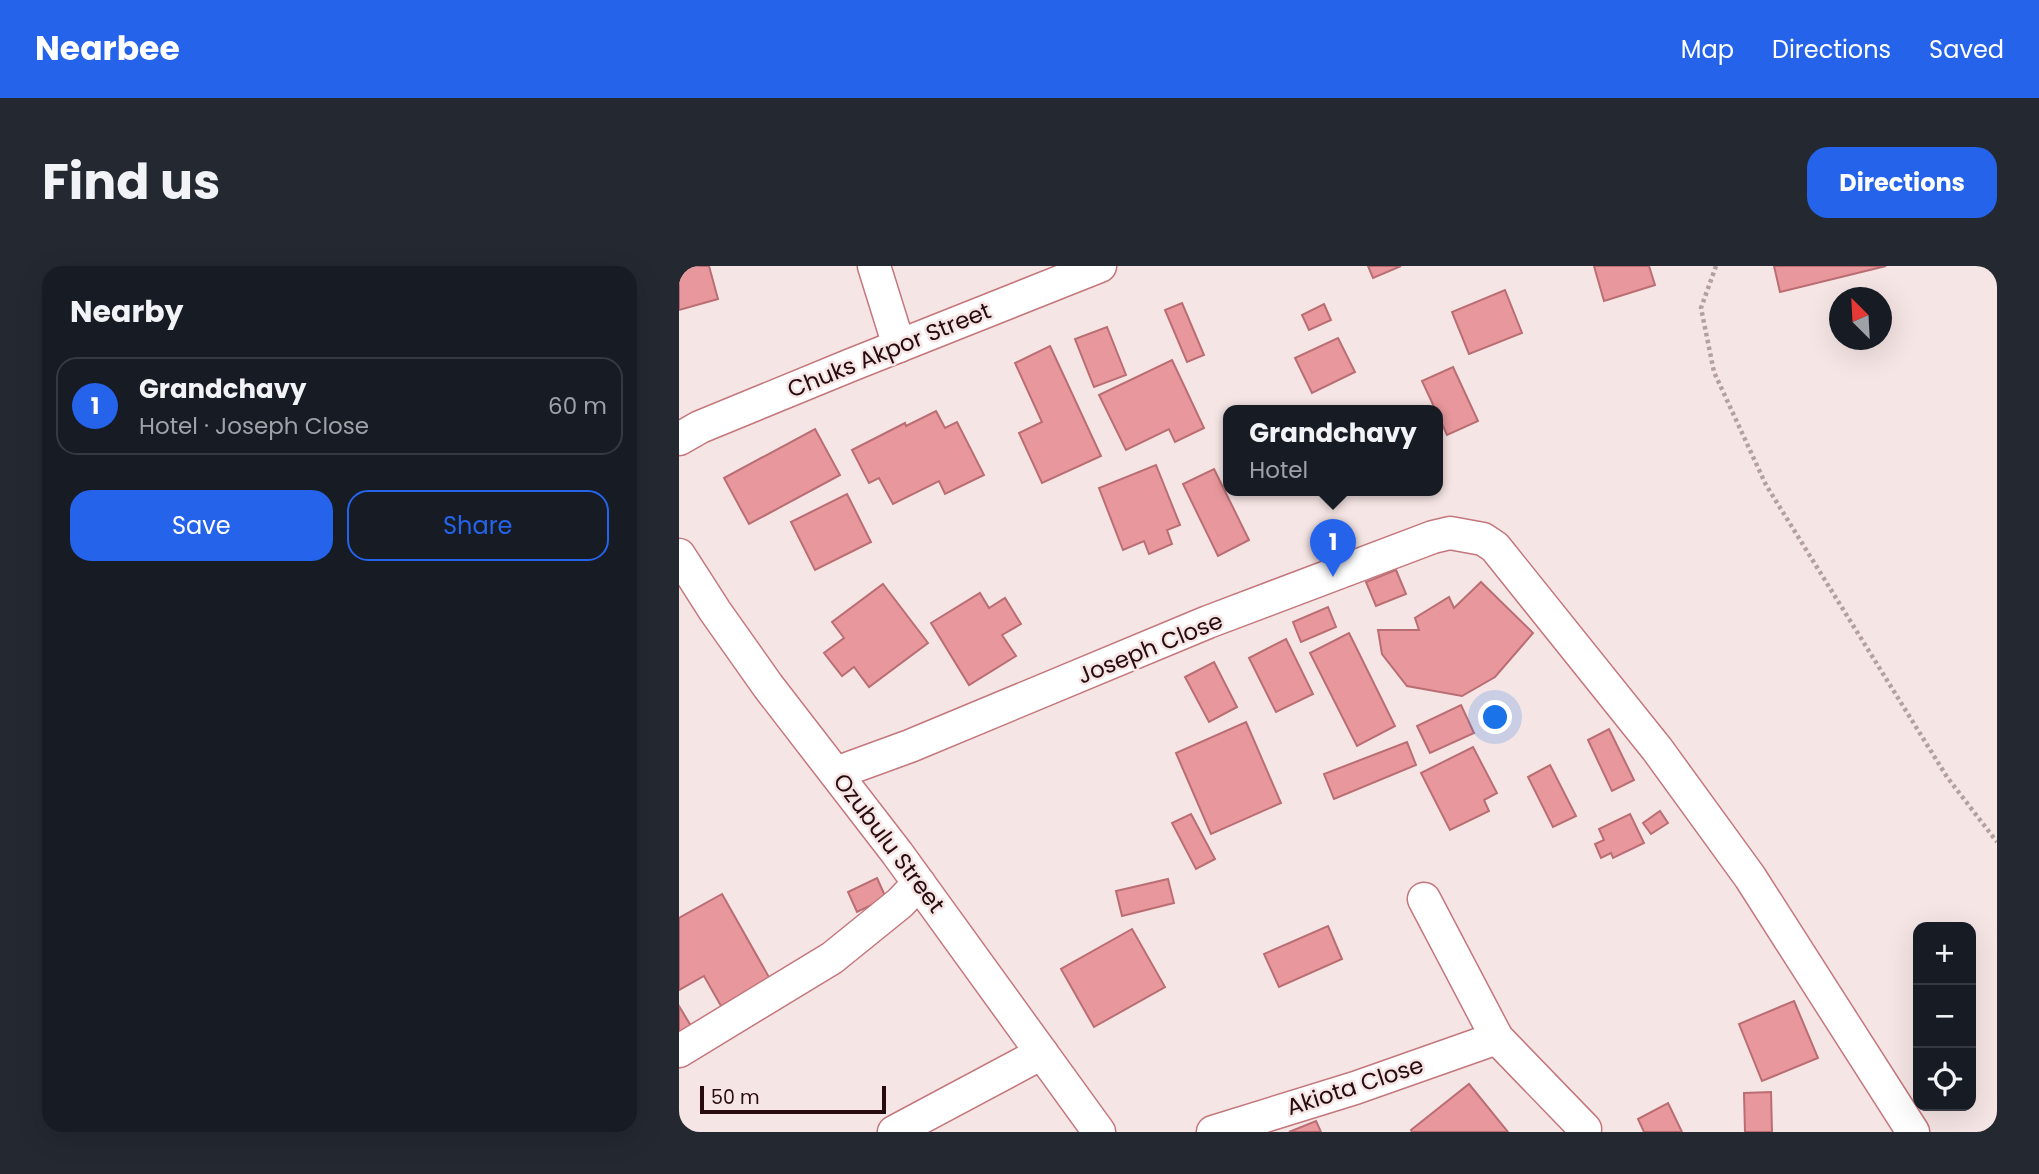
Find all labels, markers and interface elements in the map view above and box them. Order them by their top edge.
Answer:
text: Nearbee [35,25,180,72]
text: Map [1681,33,1734,66]
text: Directions [1772,33,1891,66]
text: Saved [1929,33,2004,66]
button: Directions [1807,147,1997,218]
text: Find us [42,148,220,216]
north arrow [1829,287,1892,350]
text: Nearby [70,290,184,333]
street label: Chuks Akpor Street [782,295,996,405]
text: Grandchavy [139,371,306,407]
text: 1 [91,390,99,422]
text: 60 m [548,390,607,422]
popup [1223,405,1443,496]
text: Hotel · Joseph Close [139,410,369,442]
text: Grandchavy [1249,415,1417,451]
text: Hotel [1249,454,1308,486]
button: Save [70,490,333,561]
button: Share [347,490,609,561]
pin: 1 [1310,519,1356,577]
street label: Joseph Close [1073,604,1227,692]
your location [1478,700,1512,734]
street label: Ozubulu Street [826,767,952,919]
map controls [1913,922,1976,1111]
button: + [1913,922,1976,985]
button: − [1913,985,1976,1048]
button: locate [1913,1048,1976,1111]
street label: Akiota Close [1282,1049,1428,1123]
scale bar [700,1083,885,1115]
text: 50 m [711,1084,760,1111]

